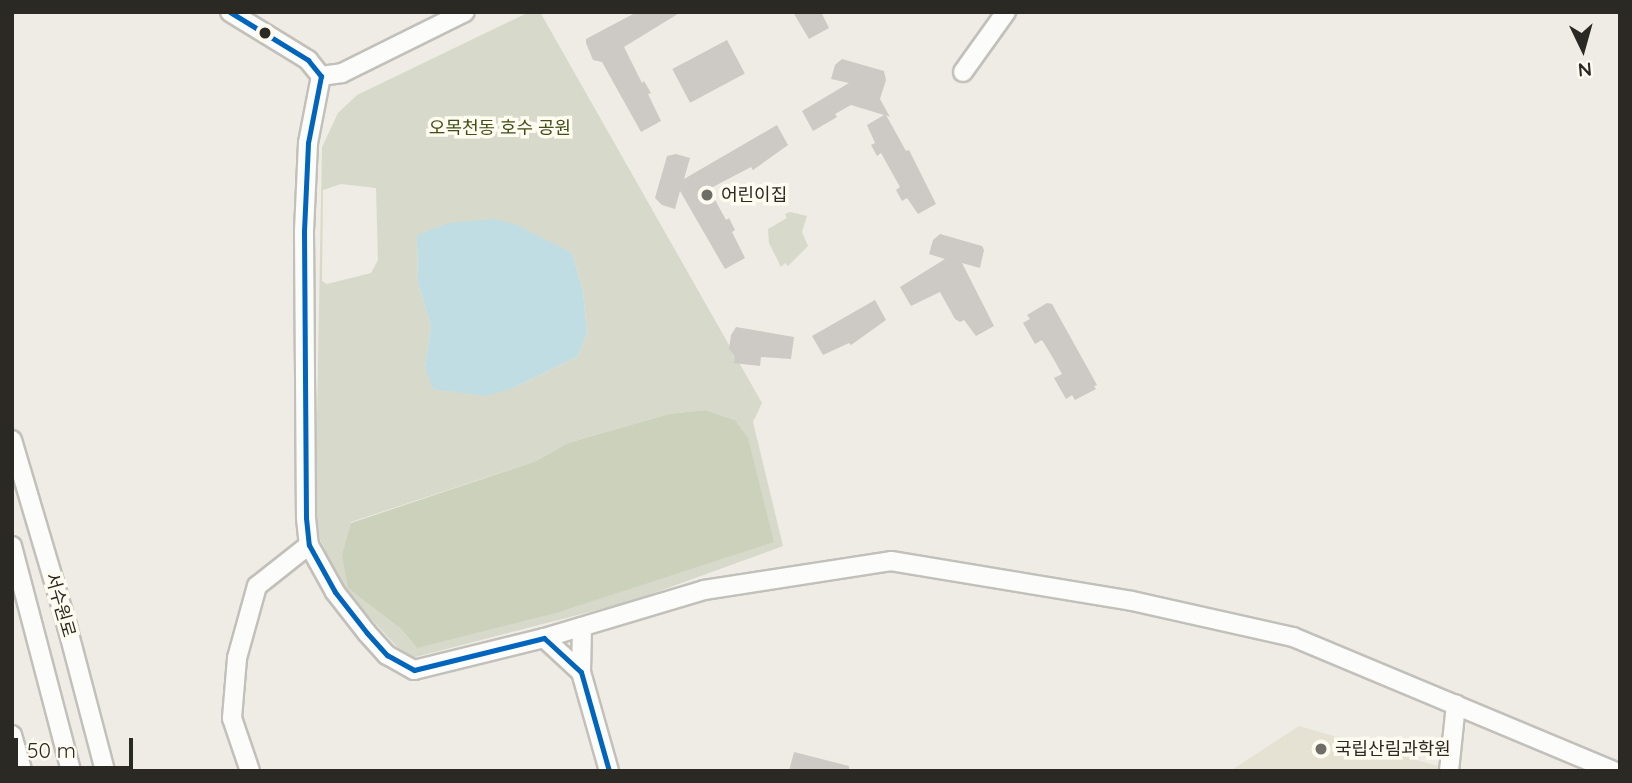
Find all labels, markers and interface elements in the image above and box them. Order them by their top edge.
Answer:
north arrow [1548,14,1618,84]
unlabelled marker [258,26,272,40]
text: N [1577,57,1593,82]
park label: 오목천동 호수 공원 [429,117,571,139]
place label: 어린이집 [721,184,787,206]
marker: 어린이집 [699,187,715,203]
street label: 서수원로 [40,570,80,640]
scale bar [18,724,136,768]
text: 50 m [27,737,76,763]
place label: 국립산림과학원 [1335,738,1451,760]
marker: 국립산림과학원 [1313,741,1329,757]

